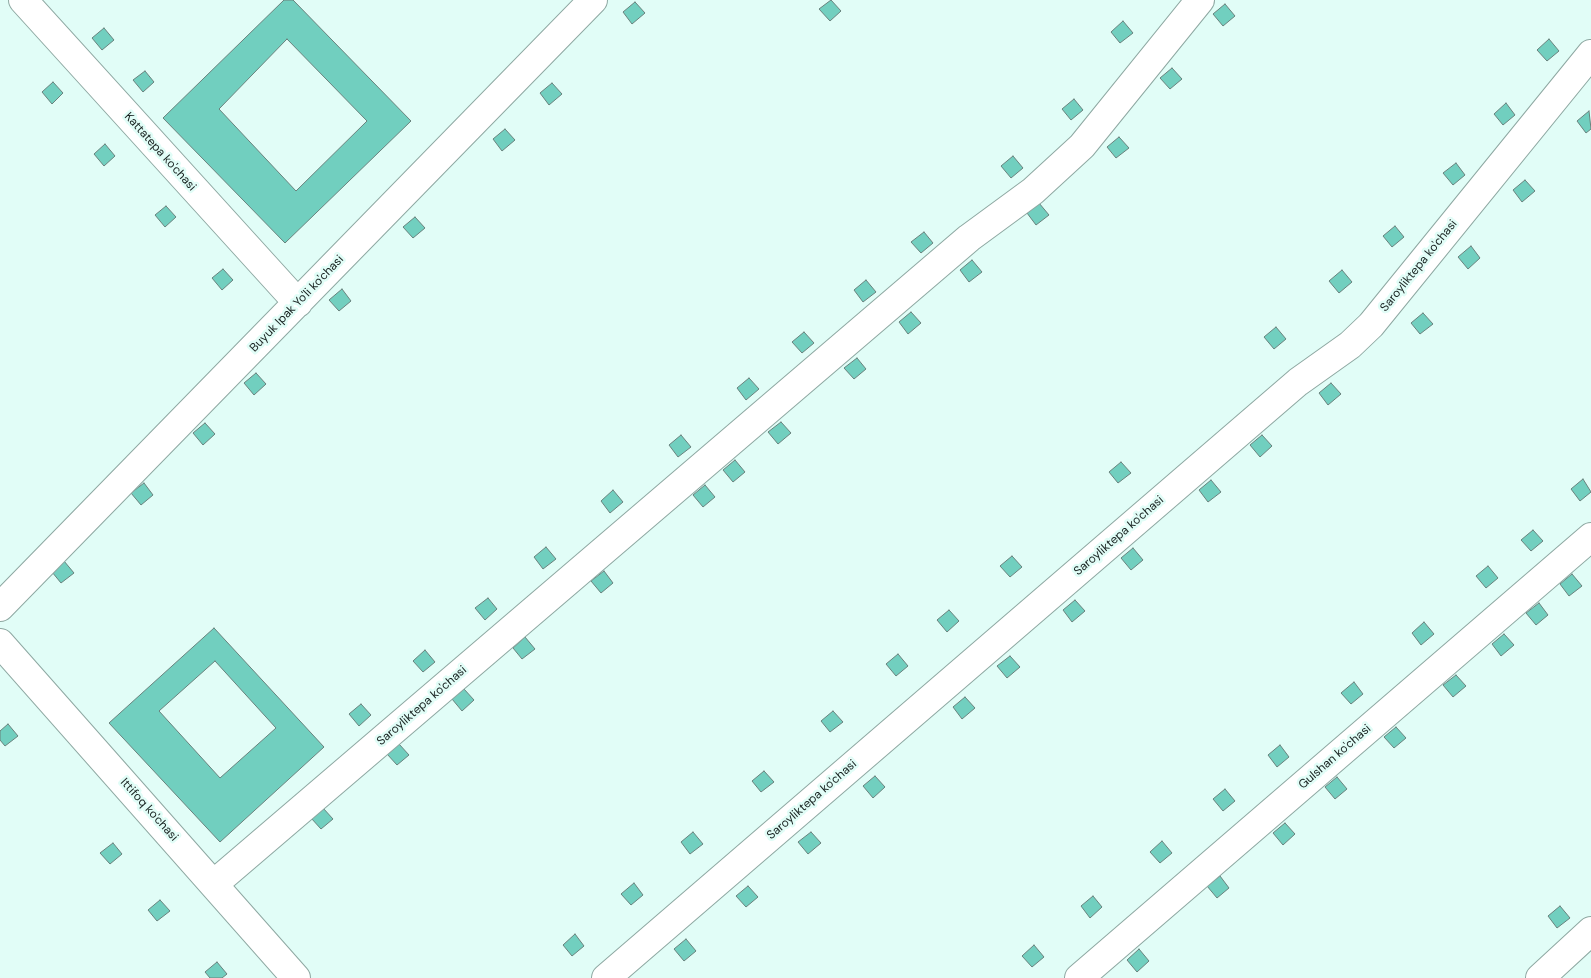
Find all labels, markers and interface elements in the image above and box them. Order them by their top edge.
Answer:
street label: Kattatepa ko'chasi [121,110,199,194]
street label: Saroyliktepa ko'chasi [1378,217,1460,315]
street label: Buyuk Ipak Yo'li ko'chasi [247,253,347,355]
street label: Saroyliktepa ko'chasi [1071,493,1167,579]
street label: Saroyliktepa ko'chasi [374,663,470,749]
street label: Gulshan ko'chasi [1296,722,1374,792]
street label: Saroyliktepa ko'chasi [764,757,860,843]
street label: Ittifoq ko'chasi [117,776,181,844]

